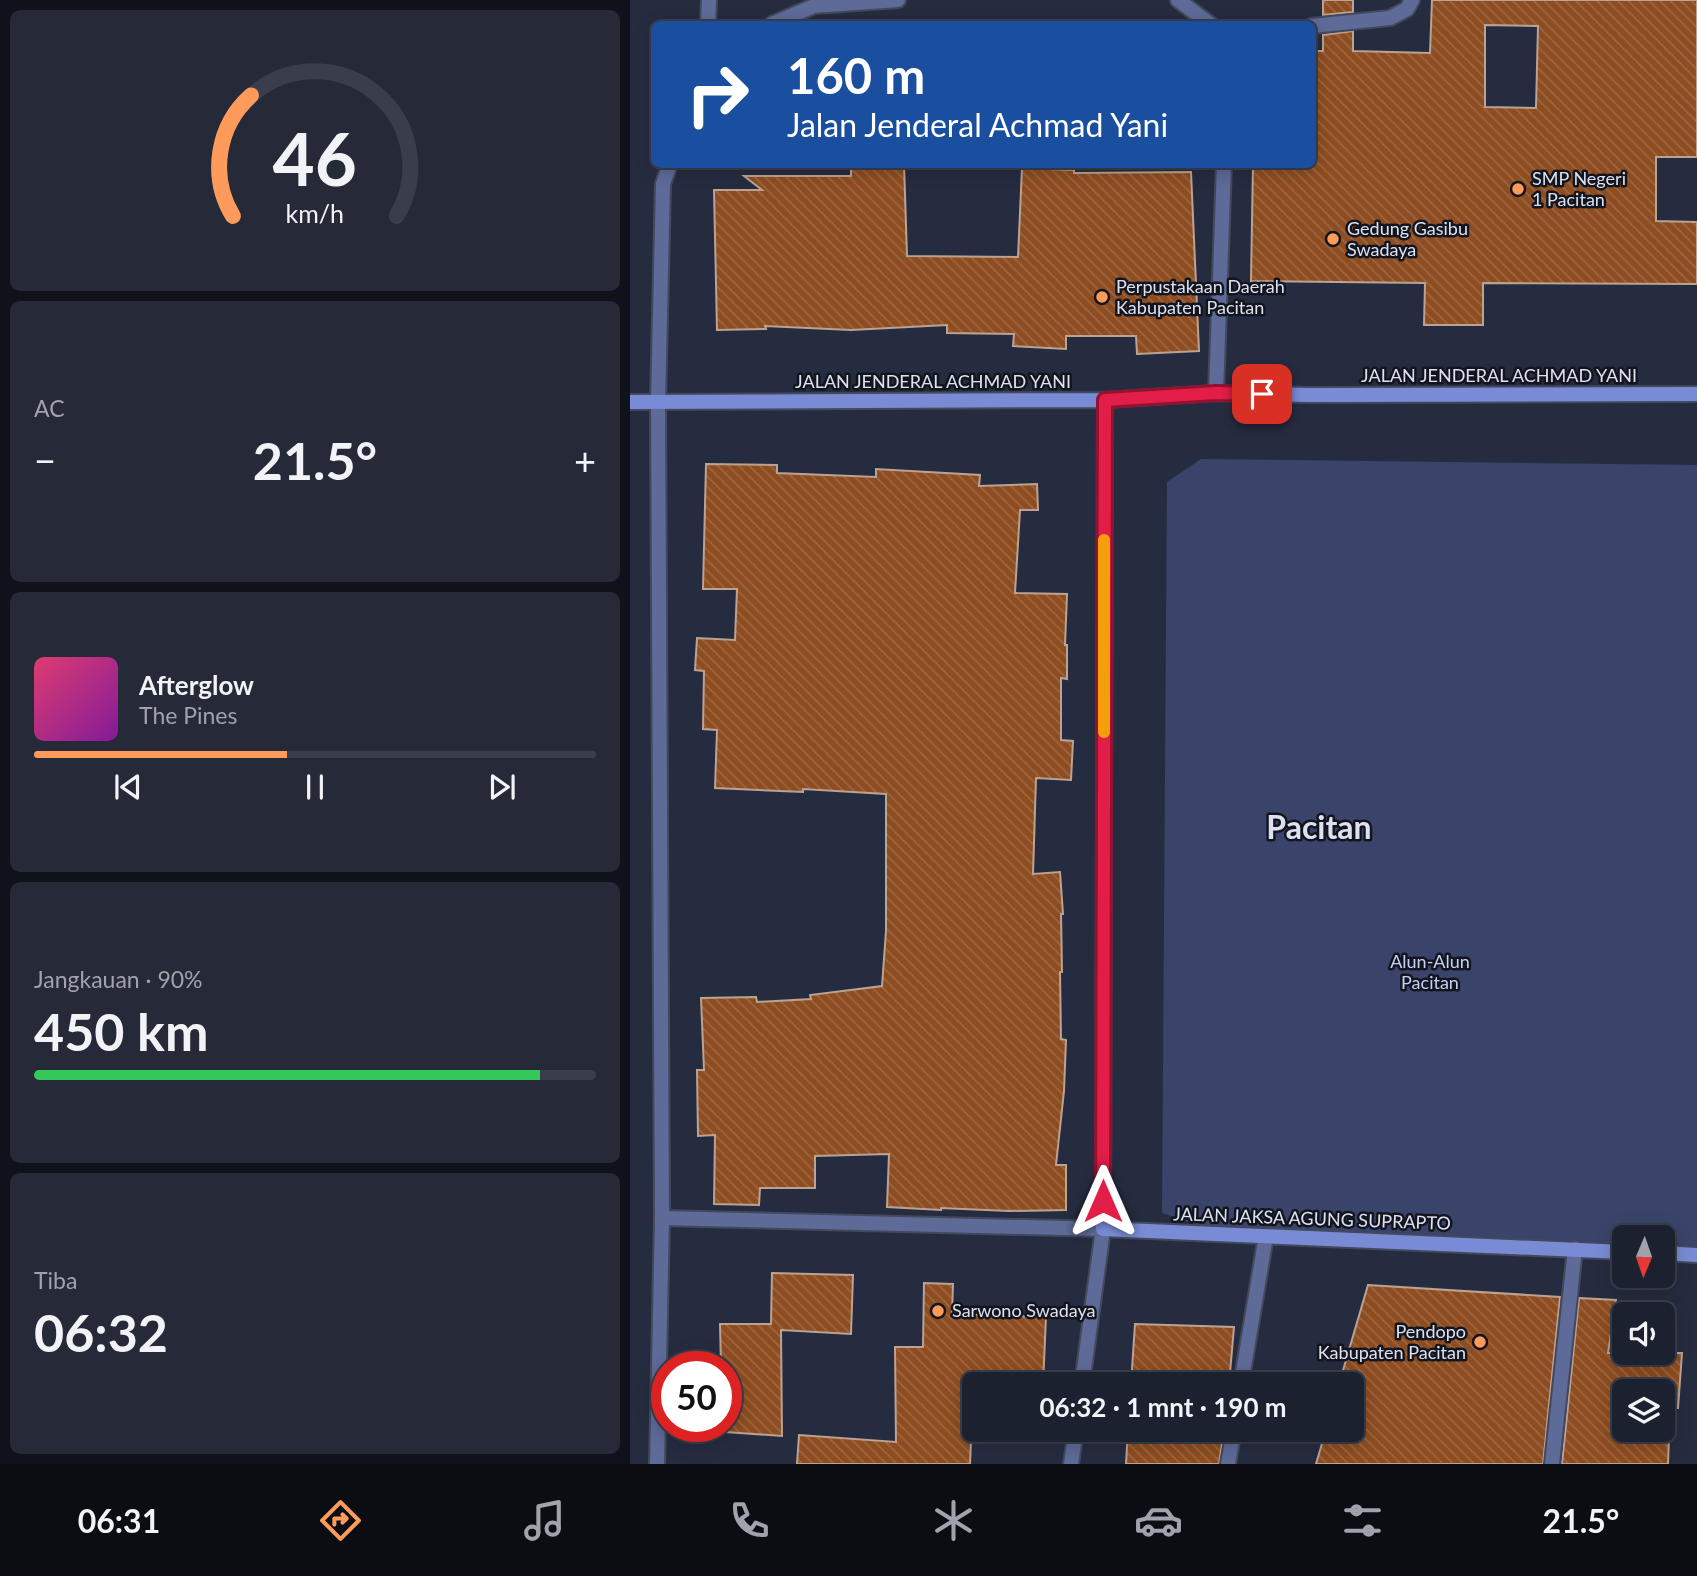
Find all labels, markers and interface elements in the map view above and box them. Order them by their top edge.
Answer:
text: 160 m [787,46,925,104]
icon: right [672,49,763,140]
text: Jalan Jenderal Achmad Yani [787,105,1168,144]
text: 46 [273,115,357,203]
place label: SMP Negeri 1 Pacitan [1532,167,1626,210]
marker: SMP Negeri 1 Pacitan [1510,181,1526,197]
text: km/h [286,198,344,228]
place label: Gedung Gasibu Swadaya [1347,217,1468,260]
marker: Gedung Gasibu Swadaya [1325,231,1341,247]
place label: Perpustakaan Daerah Kabupaten Pacitan [1116,275,1285,318]
marker: Perpustakaan Daerah Kabupaten Pacitan [1094,289,1110,305]
pin [1232,364,1292,424]
street label: JALAN JENDERAL ACHMAD YANI [1361,364,1637,386]
street label: JALAN JENDERAL ACHMAD YANI [795,370,1071,392]
icon: arrive [1243,375,1281,413]
text: AC [34,394,65,422]
text: 21.5° [253,429,377,491]
text: − [34,437,56,483]
text: + [574,437,596,483]
text: Afterglow [139,669,254,701]
text: The Pines [139,701,237,729]
icon: previous [109,768,147,806]
icon: pause [296,768,334,806]
icon: next [483,768,521,806]
district label: Pacitan [1266,807,1372,846]
park label: Alun-Alun Pacitan [1390,950,1470,993]
text: Jangkauan · 90% [34,965,203,993]
text: 450 km [34,1000,208,1062]
position arrow [1066,1164,1140,1238]
street label: JALAN JAKSA AGUNG SUPRAPTO [1173,1202,1451,1234]
north arrow [1612,1225,1675,1288]
map controls [1612,1225,1675,1442]
text: Tiba [34,1266,77,1294]
place label: Sarwono Swadaya [952,1299,1096,1321]
text: 06:32 [34,1301,168,1363]
button: sound [1612,1302,1675,1365]
marker: Sarwono Swadaya [930,1303,946,1319]
place label: Pendopo Kabupaten Pacitan [1318,1320,1466,1363]
marker: Pendopo Kabupaten Pacitan [1472,1334,1488,1350]
speed limit sign: 50 [651,1351,742,1442]
button: layers [1612,1379,1675,1442]
text: 06:32 · 1 mnt · 190 m [1039,1391,1287,1423]
icon: directions [316,1496,365,1545]
icon: music [520,1496,569,1545]
icon: phone [725,1496,774,1545]
icon: climate [929,1496,978,1545]
icon: car [1134,1496,1183,1545]
icon: filters [1338,1496,1387,1545]
text: 06:31 [78,1501,160,1540]
text: 21.5° [1543,1501,1619,1540]

